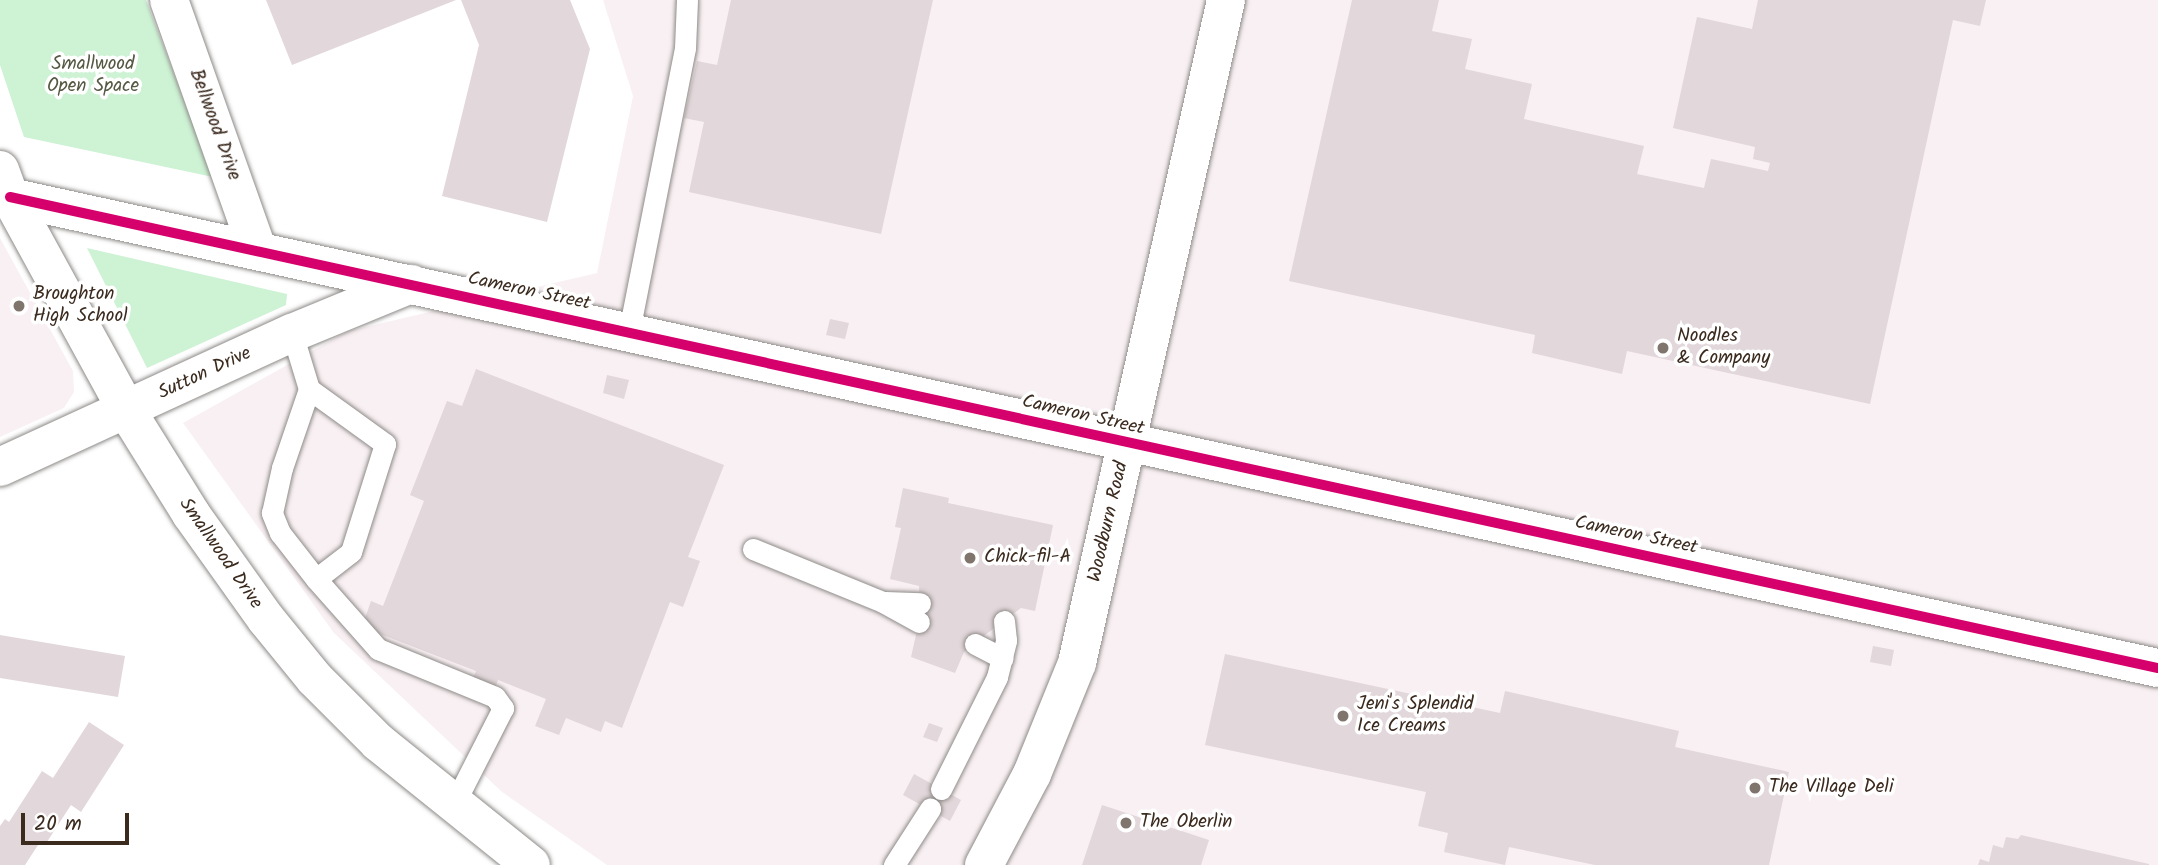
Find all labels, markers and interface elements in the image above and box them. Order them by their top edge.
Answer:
park label: Smallwood Open Space [47,54,139,98]
street label: Bellwood Drive [183,66,245,184]
street label: Cameron Street [466,268,592,316]
place label: Broughton High School [33,284,128,328]
marker: Broughton High School [11,298,27,314]
place label: Noodles & Company [1677,326,1770,370]
marker: Noodles & Company [1655,340,1671,356]
street label: Sutton Drive [155,343,255,405]
street label: Cameron Street [1020,391,1146,441]
street label: Woodburn Road [1084,460,1134,584]
street label: Smallwood Drive [173,494,267,614]
street label: Cameron Street [1573,512,1699,560]
place label: Chick-fil-A [984,547,1071,569]
marker: Chick-fil-A [962,550,978,566]
place label: Jeni's Splendid Ice Creams [1357,694,1474,738]
marker: Jeni's Splendid Ice Creams [1335,708,1351,724]
place label: The Village Deli [1769,777,1894,799]
marker: The Village Deli [1747,780,1763,796]
scale bar [24,798,133,842]
text: 20 m [34,808,82,841]
place label: The Oberlin [1140,812,1232,834]
marker: The Oberlin [1118,815,1134,831]

